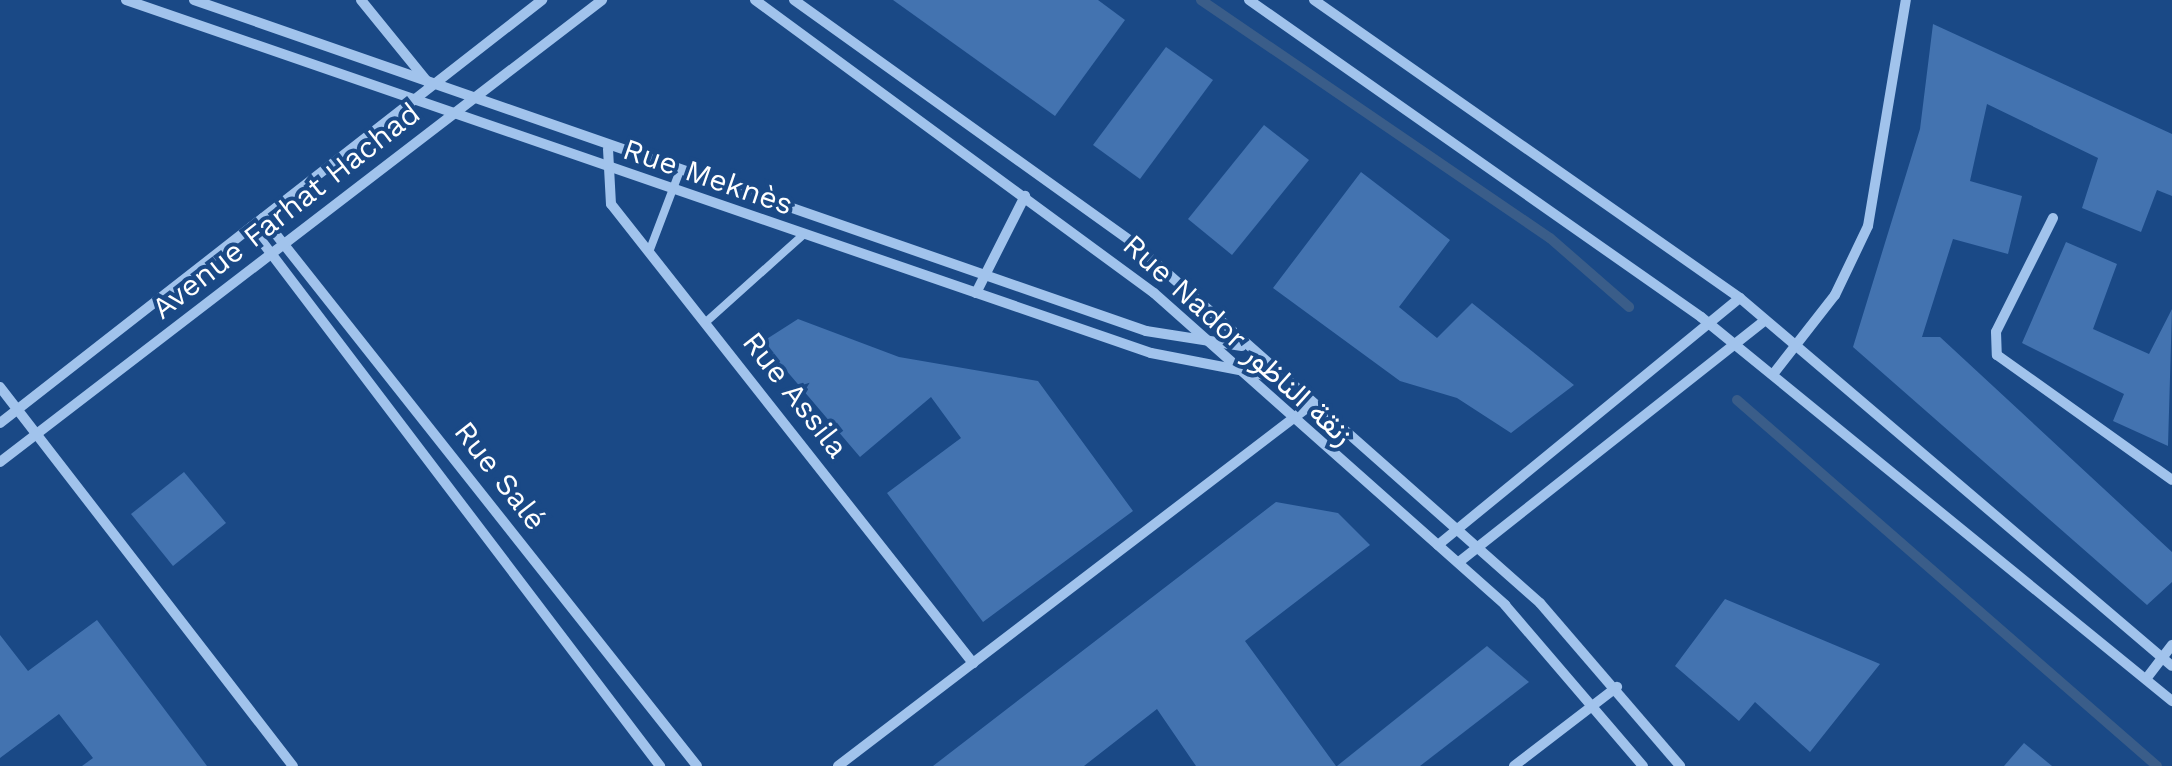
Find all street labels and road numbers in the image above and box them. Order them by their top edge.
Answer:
street label: Avenue Farhat Hachad [145,95,427,327]
street label: Rue Meknès [618,131,798,223]
street label: Rue Nador زنقة الناظور [1115,227,1361,453]
street label: Rue Assila [734,324,856,466]
street label: Rue Salé [446,414,554,538]

